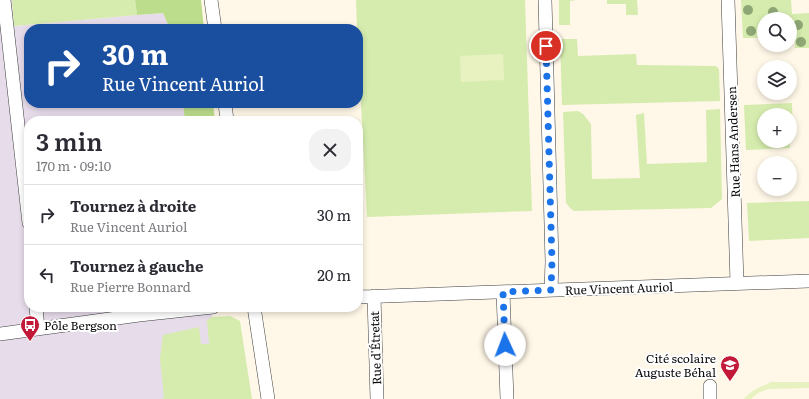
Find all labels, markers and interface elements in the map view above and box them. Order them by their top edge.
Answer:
map controls [757,12,797,196]
button: search [757,12,797,52]
pin [529,29,563,63]
text: 30 m [102,32,168,74]
icon: arrive [535,35,557,57]
icon: right [36,40,88,92]
button: layers [757,60,797,100]
text: Rue Vincent Auriol [102,70,264,97]
street label: Rue Hans Andersen [722,86,744,198]
button: + [757,108,797,148]
text: 3 min [36,123,102,158]
button: close [309,129,351,171]
text: 170 m · 09:10 [36,156,111,175]
button: − [757,156,797,196]
text: Tournez à droite [70,194,196,217]
text: 30 m [317,203,351,226]
icon: right [36,204,58,226]
text: Rue Vincent Auriol [70,217,187,236]
text: Tournez à gauche [70,254,203,277]
text: 20 m [317,263,351,286]
icon: left [36,264,58,286]
text: Rue Pierre Bonnard [70,277,191,296]
street label: Rue Vincent Auriol [565,277,673,299]
street label: Rue d'Étretat [365,311,385,385]
bus stop icon: Pôle Bergson [19,314,41,342]
place label: Pôle Bergson [44,316,117,334]
position arrow [484,324,526,366]
place label: Cité scolaire Auguste Béhal [635,349,716,381]
school or university icon: Cité scolaire Auguste Béhal [719,354,741,382]

